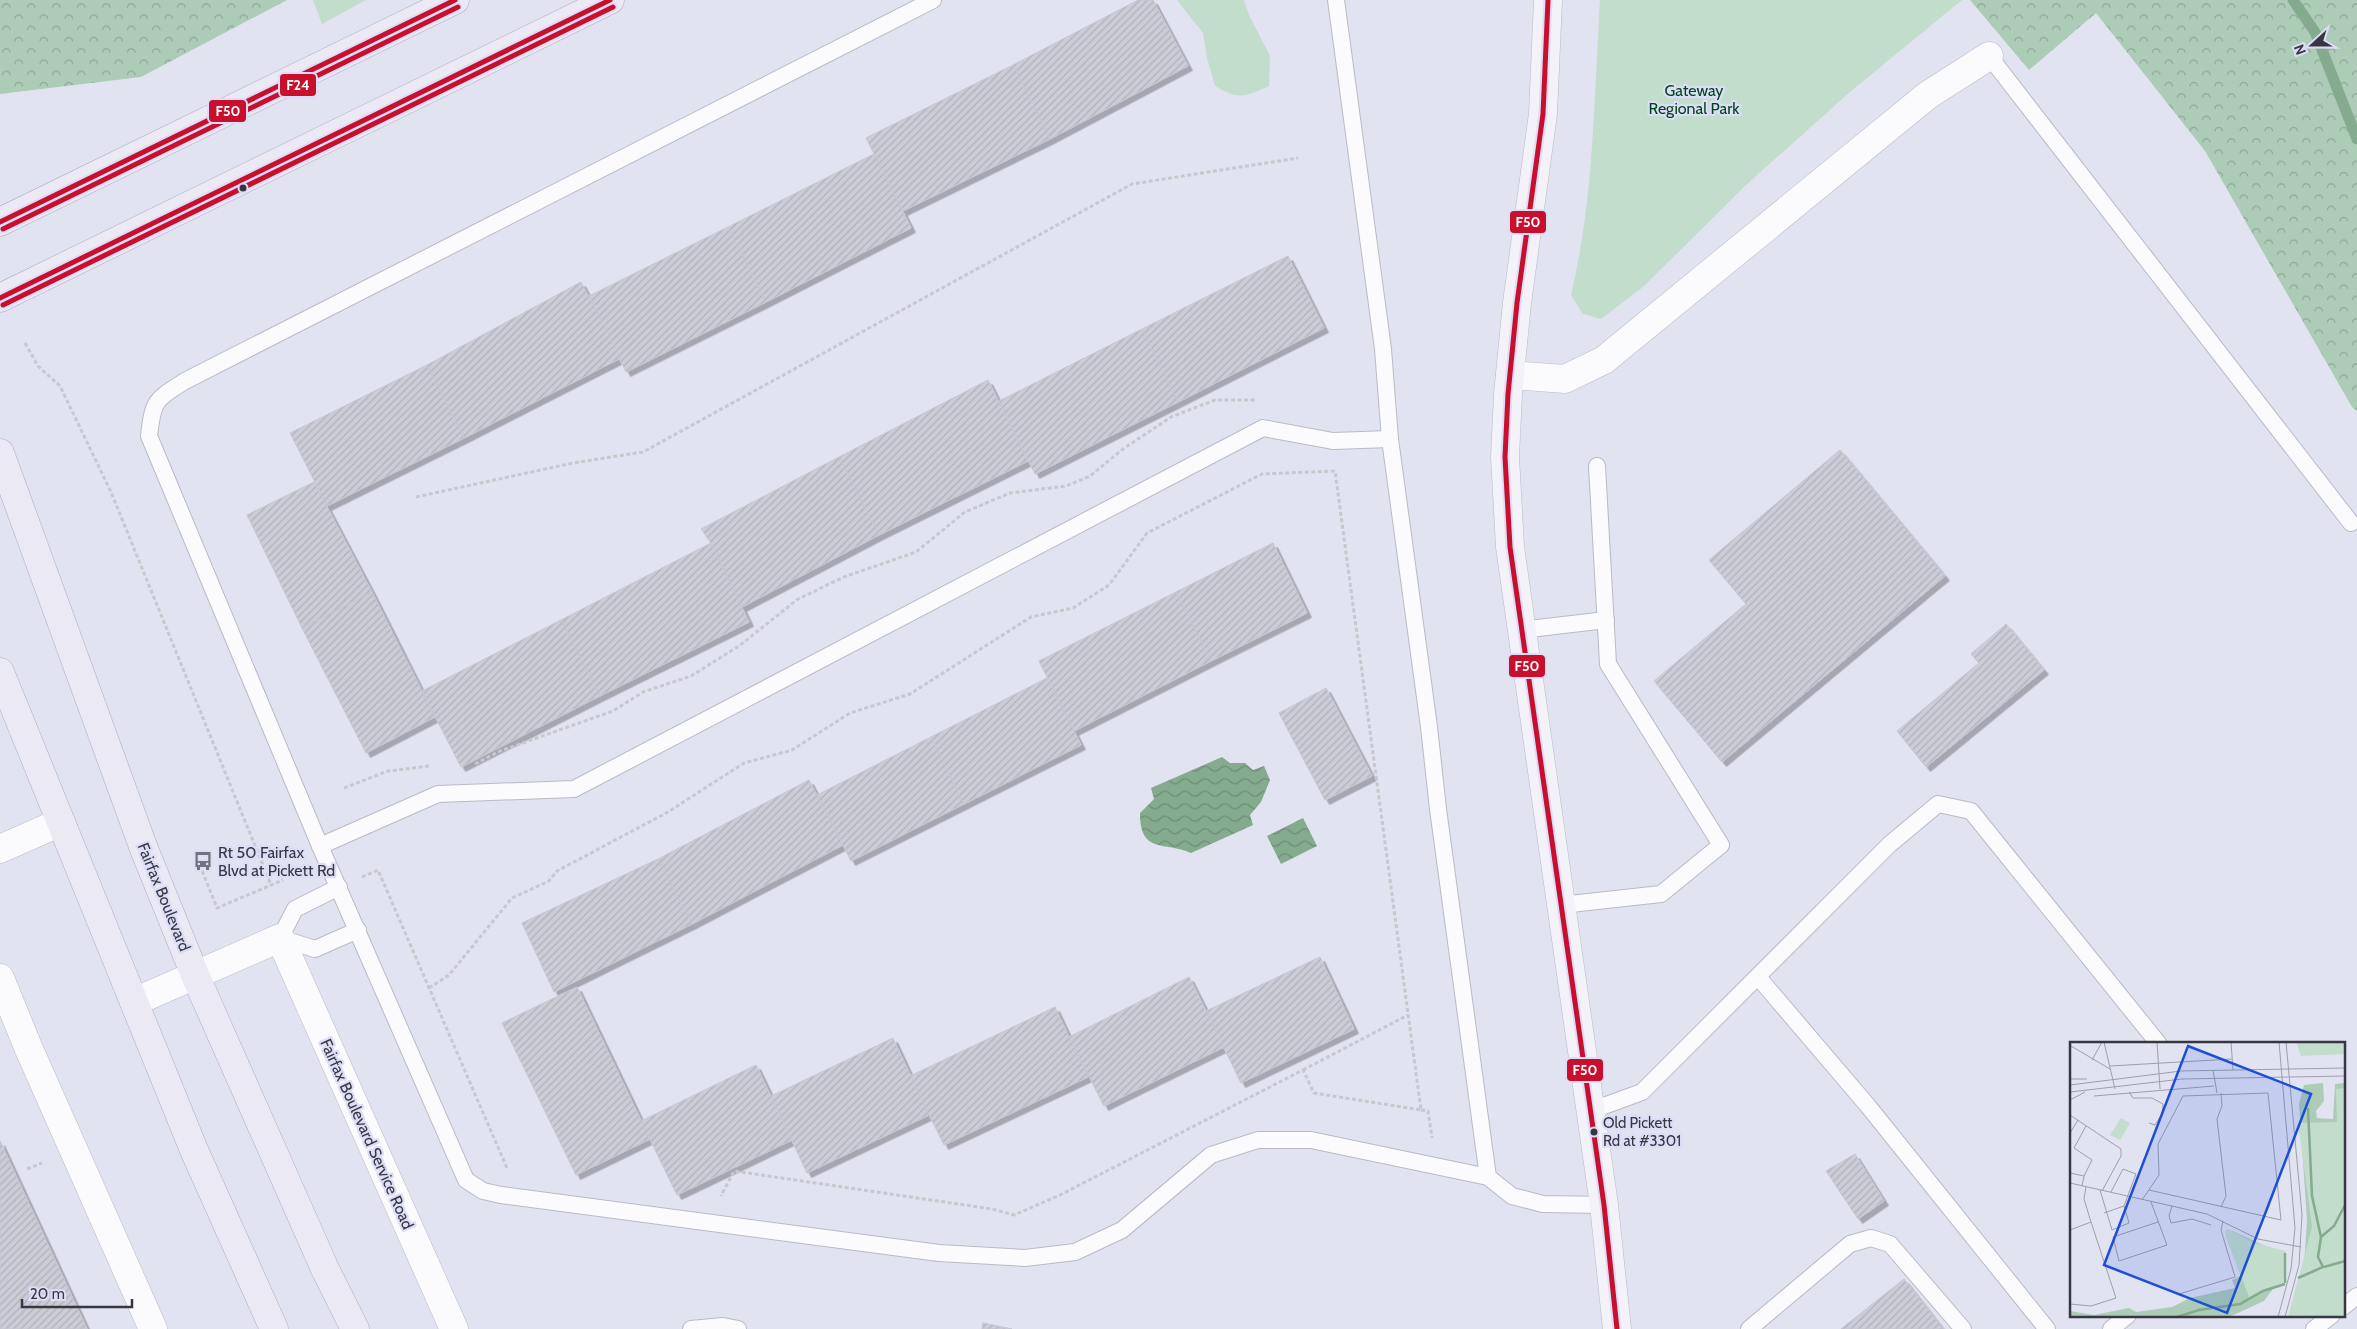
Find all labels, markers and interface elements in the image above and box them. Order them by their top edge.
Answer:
north arrow [2287,20,2337,70]
text: N [2290,42,2310,58]
line badge: F24 [279,73,317,97]
text: F24 [286,76,310,94]
park label: Gateway Regional Park [1649,81,1740,118]
line badge: F50 [208,99,247,123]
text: F50 [216,102,240,120]
unlabelled marker [238,183,248,193]
line badge: F50 [1509,210,1547,234]
text: F50 [1516,213,1540,231]
line badge: F50 [1508,654,1546,678]
text: F50 [1515,657,1539,675]
street label: Fairfax Boulevard [134,840,194,954]
place label: Rt 50 Fairfax Blvd at Pickett Rd [218,843,335,880]
bus stop icon: Rt 50 Fairfax Blvd at Pickett Rd [192,850,214,872]
street label: Fairfax Boulevard Service Road [316,1036,418,1232]
inset map [2070,1042,2344,1316]
line badge: F50 [1566,1058,1604,1082]
text: F50 [1573,1061,1597,1079]
place label: Old Pickett Rd at #3301 [1603,1114,1681,1150]
marker: Old Pickett Rd at #3301 [1589,1127,1599,1137]
scale bar [22,1276,132,1308]
text: 20 m [30,1285,65,1303]

